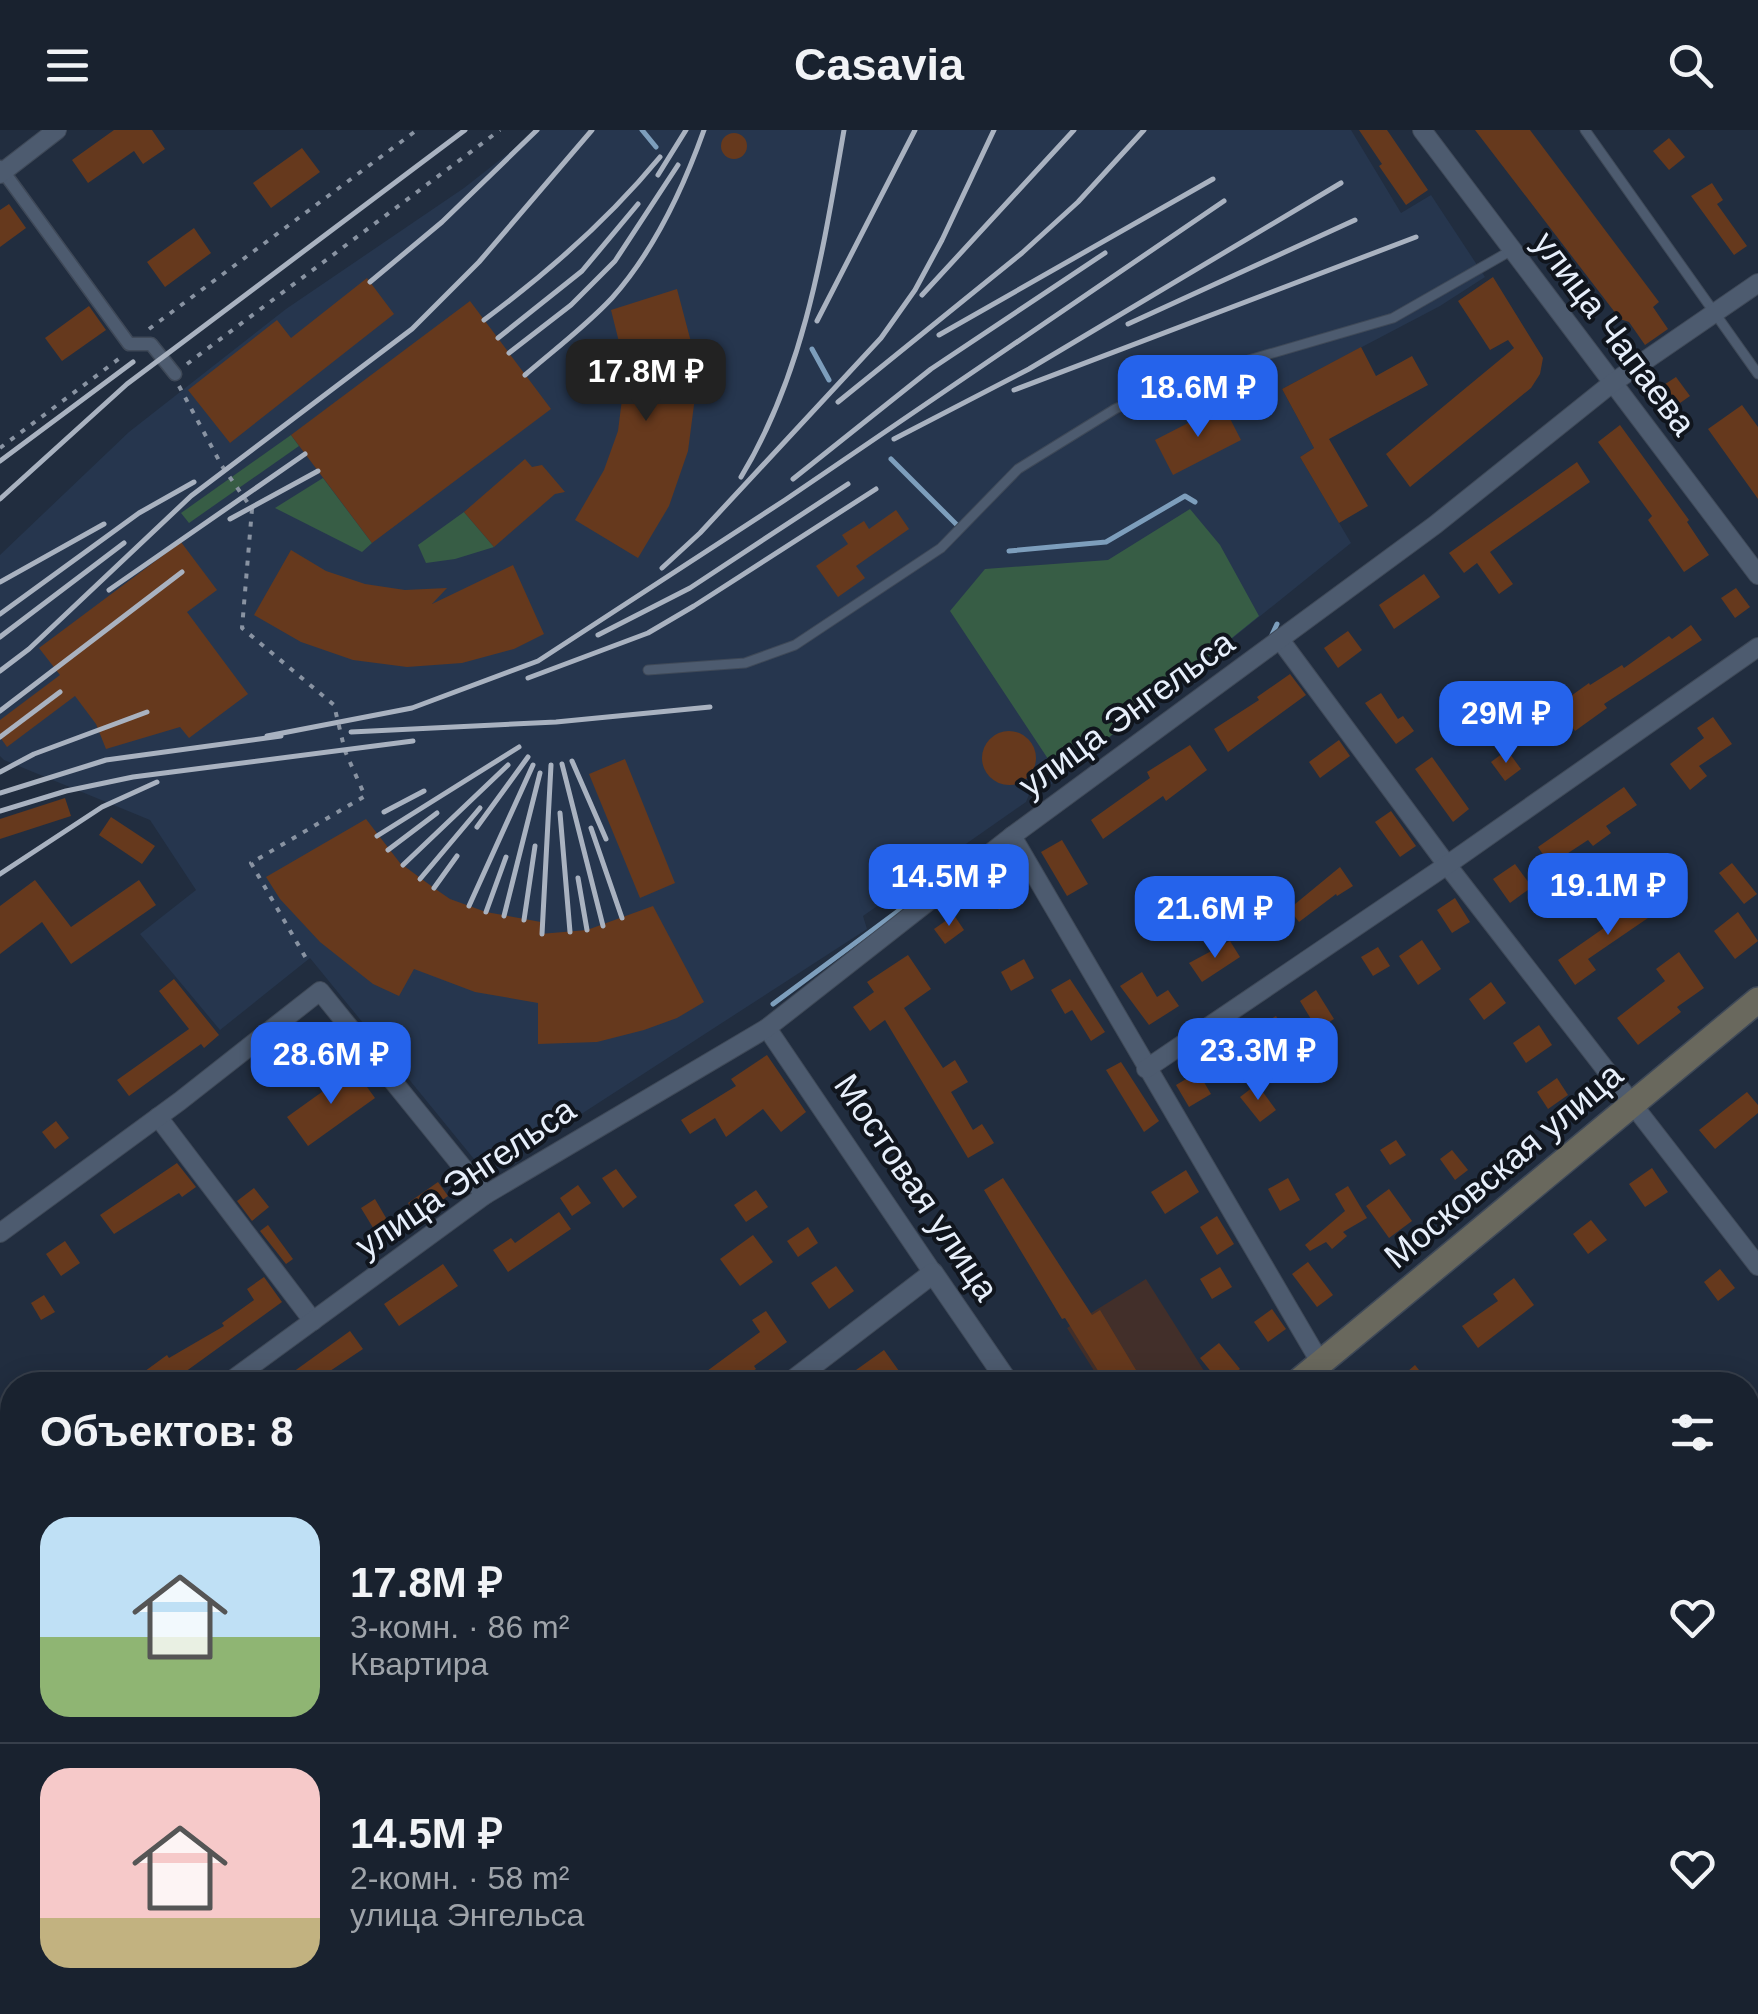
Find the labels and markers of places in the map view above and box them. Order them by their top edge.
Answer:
pin: 17.8M ₽ [554,339,738,424]
pin: 18.6M ₽ [1106,355,1290,440]
pin: 29M ₽ [1436,681,1576,766]
pin: 14.5M ₽ [857,844,1041,929]
pin: 19.1M ₽ [1516,853,1700,938]
pin: 21.6M ₽ [1123,876,1307,961]
pin: 23.3M ₽ [1166,1018,1350,1103]
pin: 28.6M ₽ [239,1022,423,1107]

